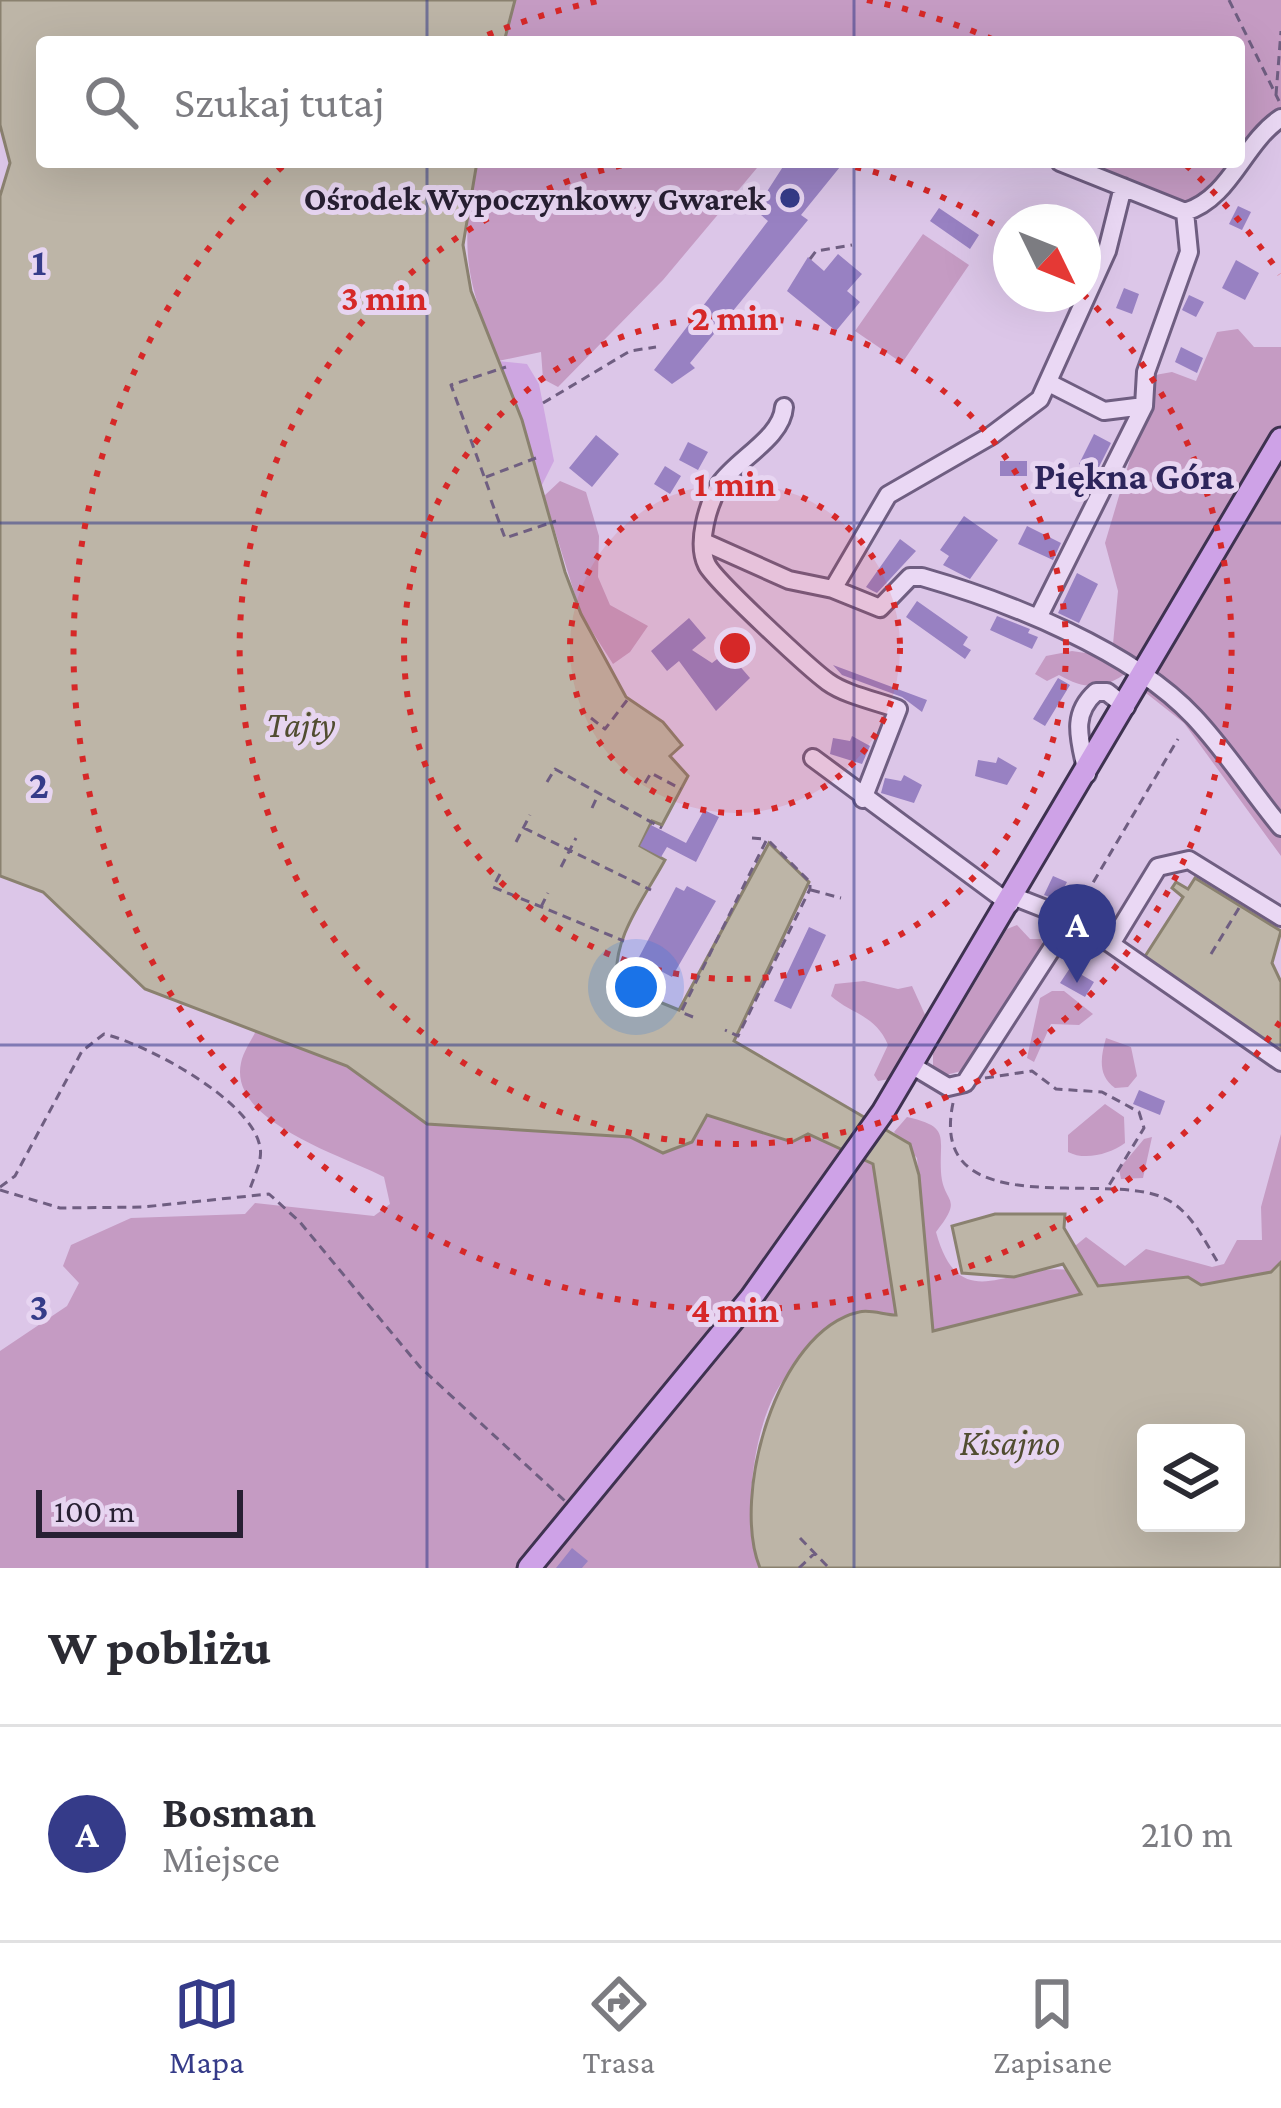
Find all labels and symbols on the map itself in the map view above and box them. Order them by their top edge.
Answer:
place label: Ośrodek Wypoczynkowy Gwarek [304,180,767,217]
marker: Ośrodek Wypoczynkowy Gwarek [777,185,803,211]
north arrow [993,204,1101,312]
text: 1 [32,240,46,283]
text: 3 min [341,278,427,318]
text: 2 min [692,298,779,338]
district label: Piękna Góra [1034,454,1234,497]
text: 1 min [694,464,776,504]
centre of rings [714,627,756,669]
water label: Tajty [266,705,336,746]
text: 2 [29,763,49,806]
pin: A [1038,884,1116,983]
your location [606,957,666,1017]
text: 3 [29,1285,49,1328]
text: 4 min [691,1290,779,1330]
water label: Kisajno [960,1423,1060,1464]
scale bar [36,1484,243,1537]

